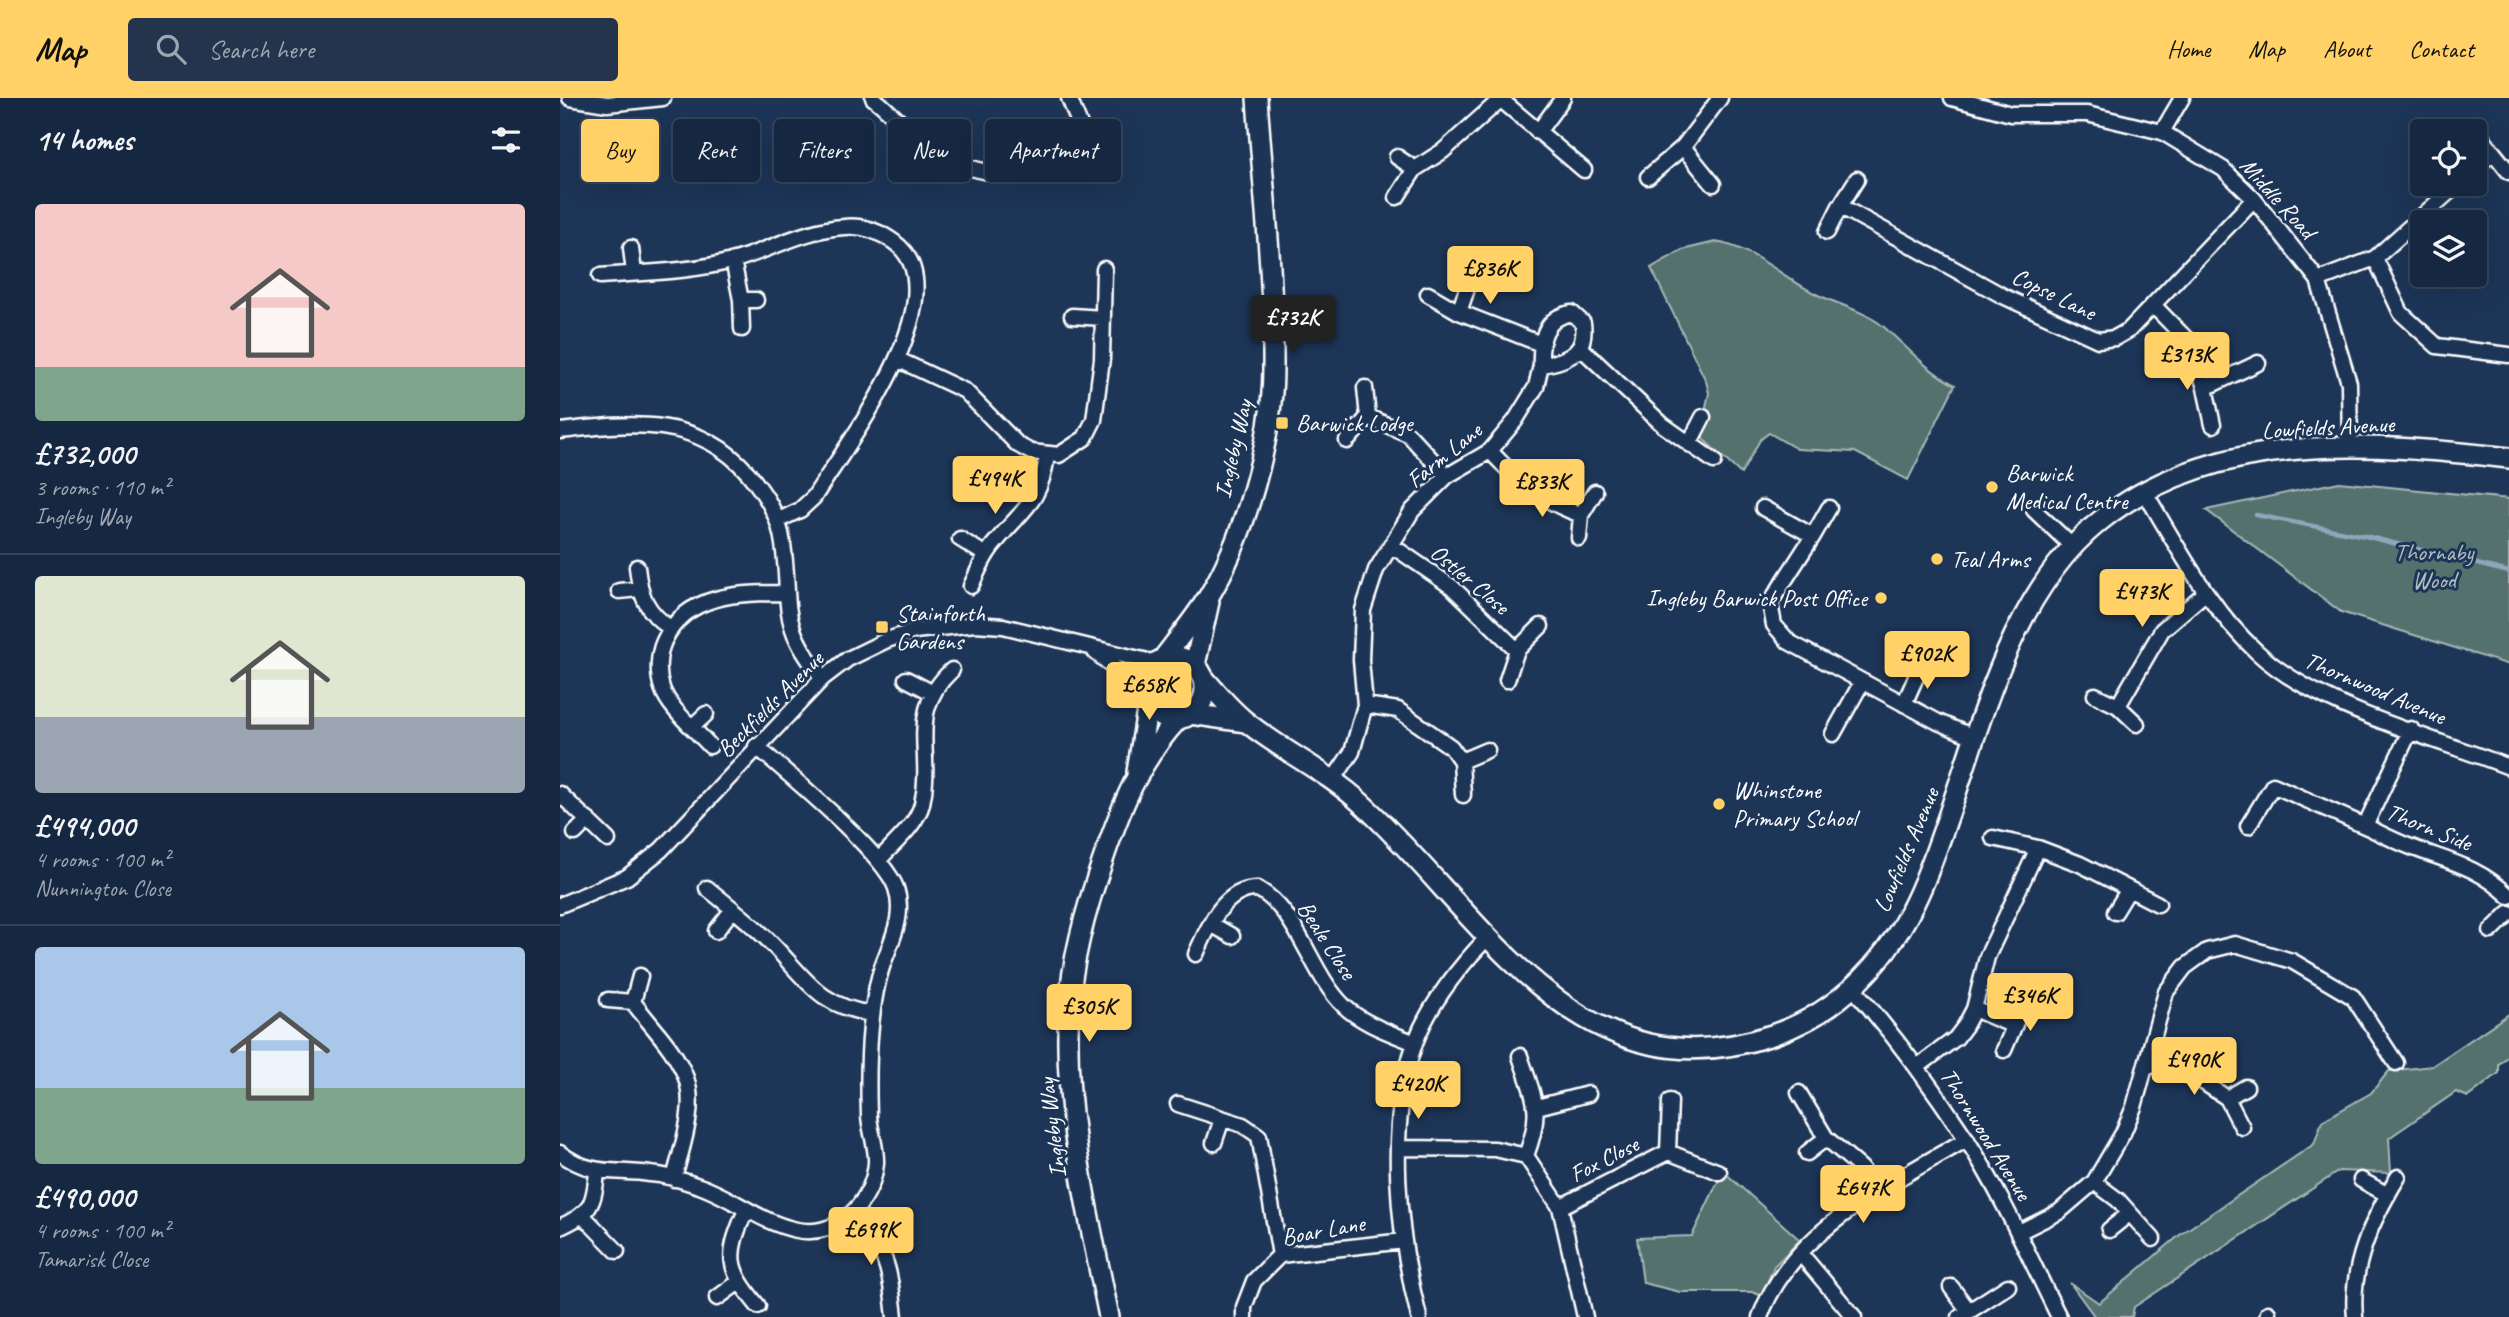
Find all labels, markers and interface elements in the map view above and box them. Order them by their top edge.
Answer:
search box [128,18,618,81]
text: Map [35,28,86,70]
icon: search [152,30,190,68]
text: Search here [208,33,314,66]
text: Home [2167,34,2210,64]
text: Map [2248,34,2285,64]
text: About [2323,34,2371,64]
text: Contact [2409,34,2474,64]
chip: Buy [581,119,659,182]
chip: Rent [673,119,760,182]
chip: Filters [774,119,874,182]
chip: New [888,119,971,182]
chip: Apartment [985,119,1121,182]
map controls [2410,119,2487,287]
button: locate [2410,119,2487,196]
text: 14 homes [35,121,133,159]
icon: filters [487,121,525,159]
street label: Middle Road [2234,151,2325,248]
button: layers [2410,210,2487,287]
pin: £836K [1441,246,1539,306]
icon: home [217,250,343,376]
text: £836K [1463,254,1517,283]
street label: Copse Lane [2007,261,2103,328]
pin: £732K [1244,296,1342,355]
text: £732K [1267,303,1320,332]
pin: £313K [2138,332,2236,392]
text: £313K [2160,340,2214,369]
street label: Ingleby Way [1207,395,1259,501]
place label: Barwick Lodge [1296,408,1415,438]
street label: Lowfields Avenue [2261,408,2397,445]
street label: Farm Lane [1400,414,1489,494]
marker: Barwick Lodge [1274,415,1290,431]
text: £732,000 [35,435,135,473]
pin: £494K [946,456,1044,516]
place label: Barwick Medical Centre [2006,458,2130,516]
pin: £833K [1493,460,1591,519]
text: £494K [969,464,1021,493]
text: £833K [1515,467,1569,496]
text: 3 rooms · 110 m² [35,473,170,502]
marker: Barwick Medical Centre [1984,479,2000,495]
text: Ingleby Way [35,502,131,531]
street label: Ostler Close [1424,537,1517,622]
park label: Thornaby Wood [2395,537,2475,595]
place label: Teal Arms [1951,544,2032,574]
marker: Teal Arms [1929,551,1945,567]
pin: £473K [2093,570,2191,629]
text: £473K [2116,577,2169,606]
place label: Ingleby Barwick Post Office [1646,583,1869,613]
marker: Ingleby Barwick Post Office [1873,590,1889,606]
place label: Stainforth Gardens [896,598,986,656]
marker: Stainforth Gardens [874,619,890,635]
icon: home [217,622,343,748]
pin: £902K [1878,632,1976,691]
text: £902K [1901,639,1953,668]
street label: Beckfields Avenue [710,643,831,764]
street label: Thornwood Avenue [2300,645,2452,732]
pin: £658K [1100,662,1198,722]
text: £658K [1122,670,1176,699]
place label: Whinstone Primary School [1733,775,1860,833]
street label: Lowfields Avenue [1866,781,1947,917]
marker: Whinstone Primary School [1711,796,1727,812]
street label: Thorn Side [2382,796,2478,859]
text: £494,000 [35,807,135,845]
text: 4 rooms · 100 m² [35,845,170,874]
text: Nunnington Close [35,874,171,903]
street label: Beale Close [1291,895,1365,987]
pin: £346K [1981,974,2079,1033]
text: £346K [2003,981,2057,1010]
pin: £305K [1040,984,1138,1044]
text: £305K [1063,992,1115,1021]
icon: home [217,993,343,1119]
pin: £490K [2145,1038,2243,1097]
text: £490K [2168,1045,2220,1074]
pin: £420K [1369,1062,1467,1121]
street label: Thornwood Avenue [1933,1062,2040,1208]
text: £420K [1391,1069,1445,1098]
street label: Ingleby Way [1031,1075,1073,1179]
street label: Fox Close [1565,1128,1645,1189]
pin: £647K [1814,1166,1912,1225]
text: £647K [1836,1173,1890,1202]
text: £490,000 [35,1178,135,1216]
pin: £699K [822,1208,920,1267]
street label: Boar Lane [1279,1208,1369,1252]
text: £699K [844,1215,898,1244]
text: 4 rooms · 100 m² [35,1216,170,1245]
text: Tamarisk Close [35,1245,148,1274]

